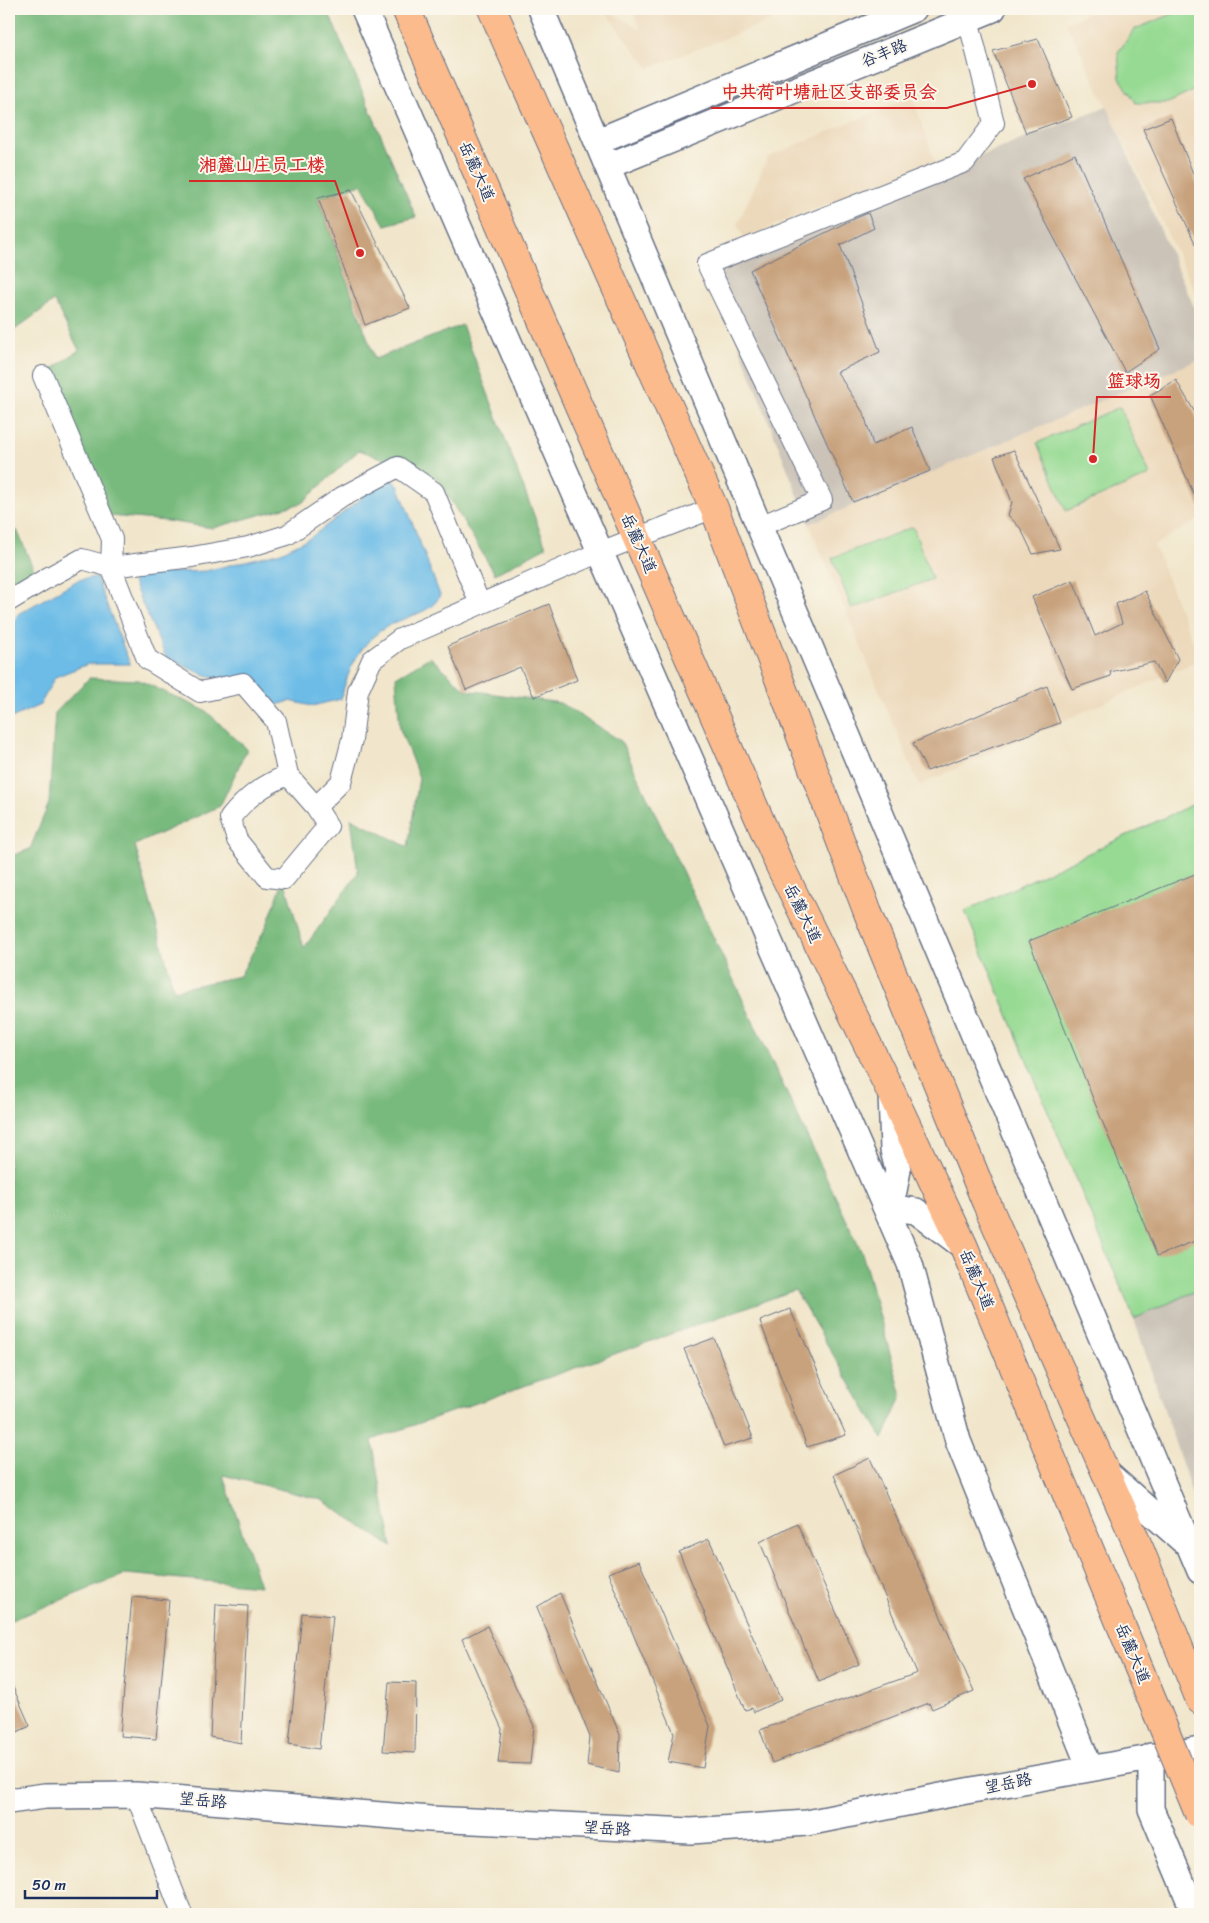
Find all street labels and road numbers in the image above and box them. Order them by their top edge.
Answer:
street label: 谷丰路 [856,31,912,75]
street label: 岳麓大道 [451,136,503,206]
street label: 岳麓大道 [613,508,665,578]
street label: 岳麓大道 [776,878,830,948]
street label: 岳麓大道 [951,1244,1003,1314]
street label: 岳麓大道 [1107,1618,1159,1688]
street label: 望岳路 [982,1764,1034,1802]
street label: 望岳路 [178,1783,228,1817]
street label: 望岳路 [582,1812,632,1844]

